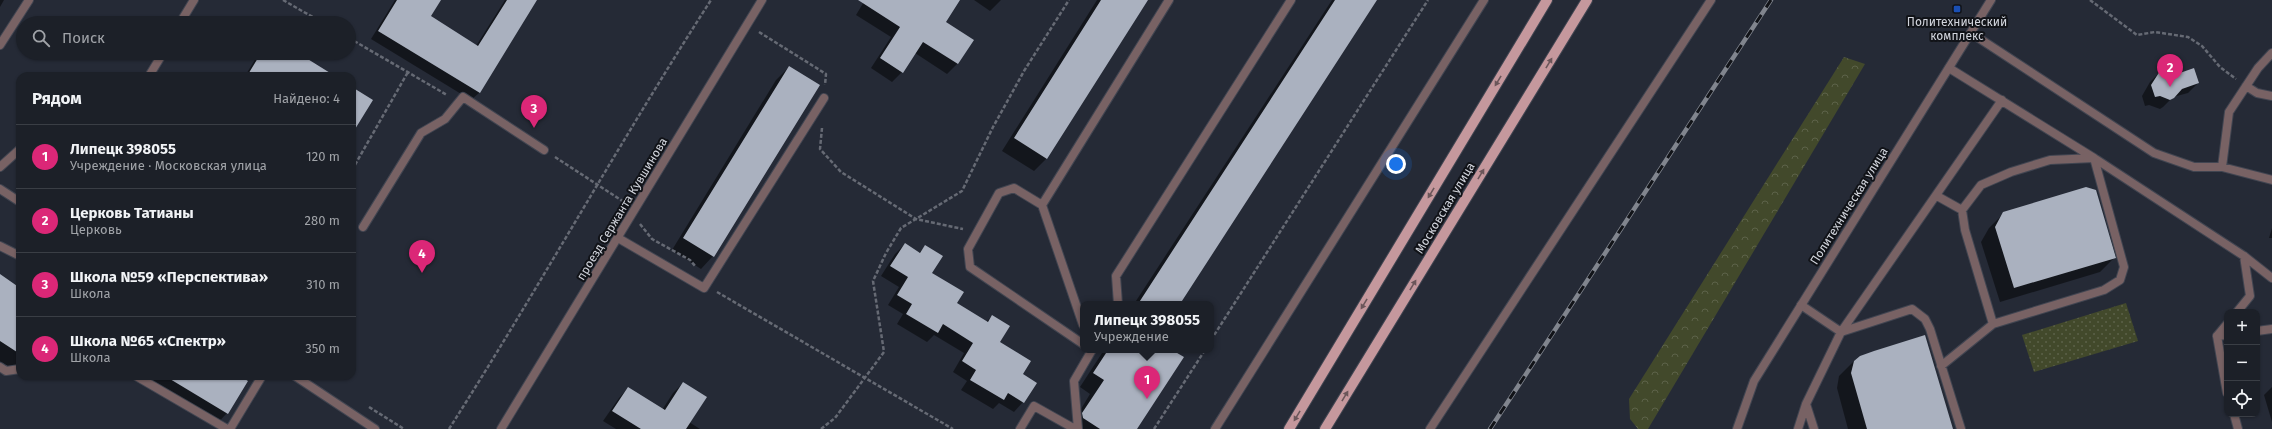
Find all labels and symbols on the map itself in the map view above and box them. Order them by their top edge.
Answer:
marker: Политехнический комплекс [1952,4,1962,14]
place label: Политехнический комплекс [1907,15,2007,43]
pin: 2 [2157,54,2183,87]
one-way arrow [1545,57,1552,69]
one-way arrow [1494,76,1502,86]
pin: 3 [521,95,547,128]
street label: проезд Сержанта Кувшинова [574,135,670,283]
street label: Политехническая улица [1807,145,1891,267]
your location [1386,154,1406,174]
street label: Московская улица [1412,160,1478,256]
one-way arrow [1477,168,1484,180]
one-way arrow [1427,188,1435,198]
pin: 4 [409,240,435,273]
one-way arrow [1409,280,1417,290]
one-way arrow [1360,299,1368,309]
pin: 1 [1134,366,1160,399]
one-way arrow [1342,390,1349,402]
one-way arrow [1293,411,1301,421]

